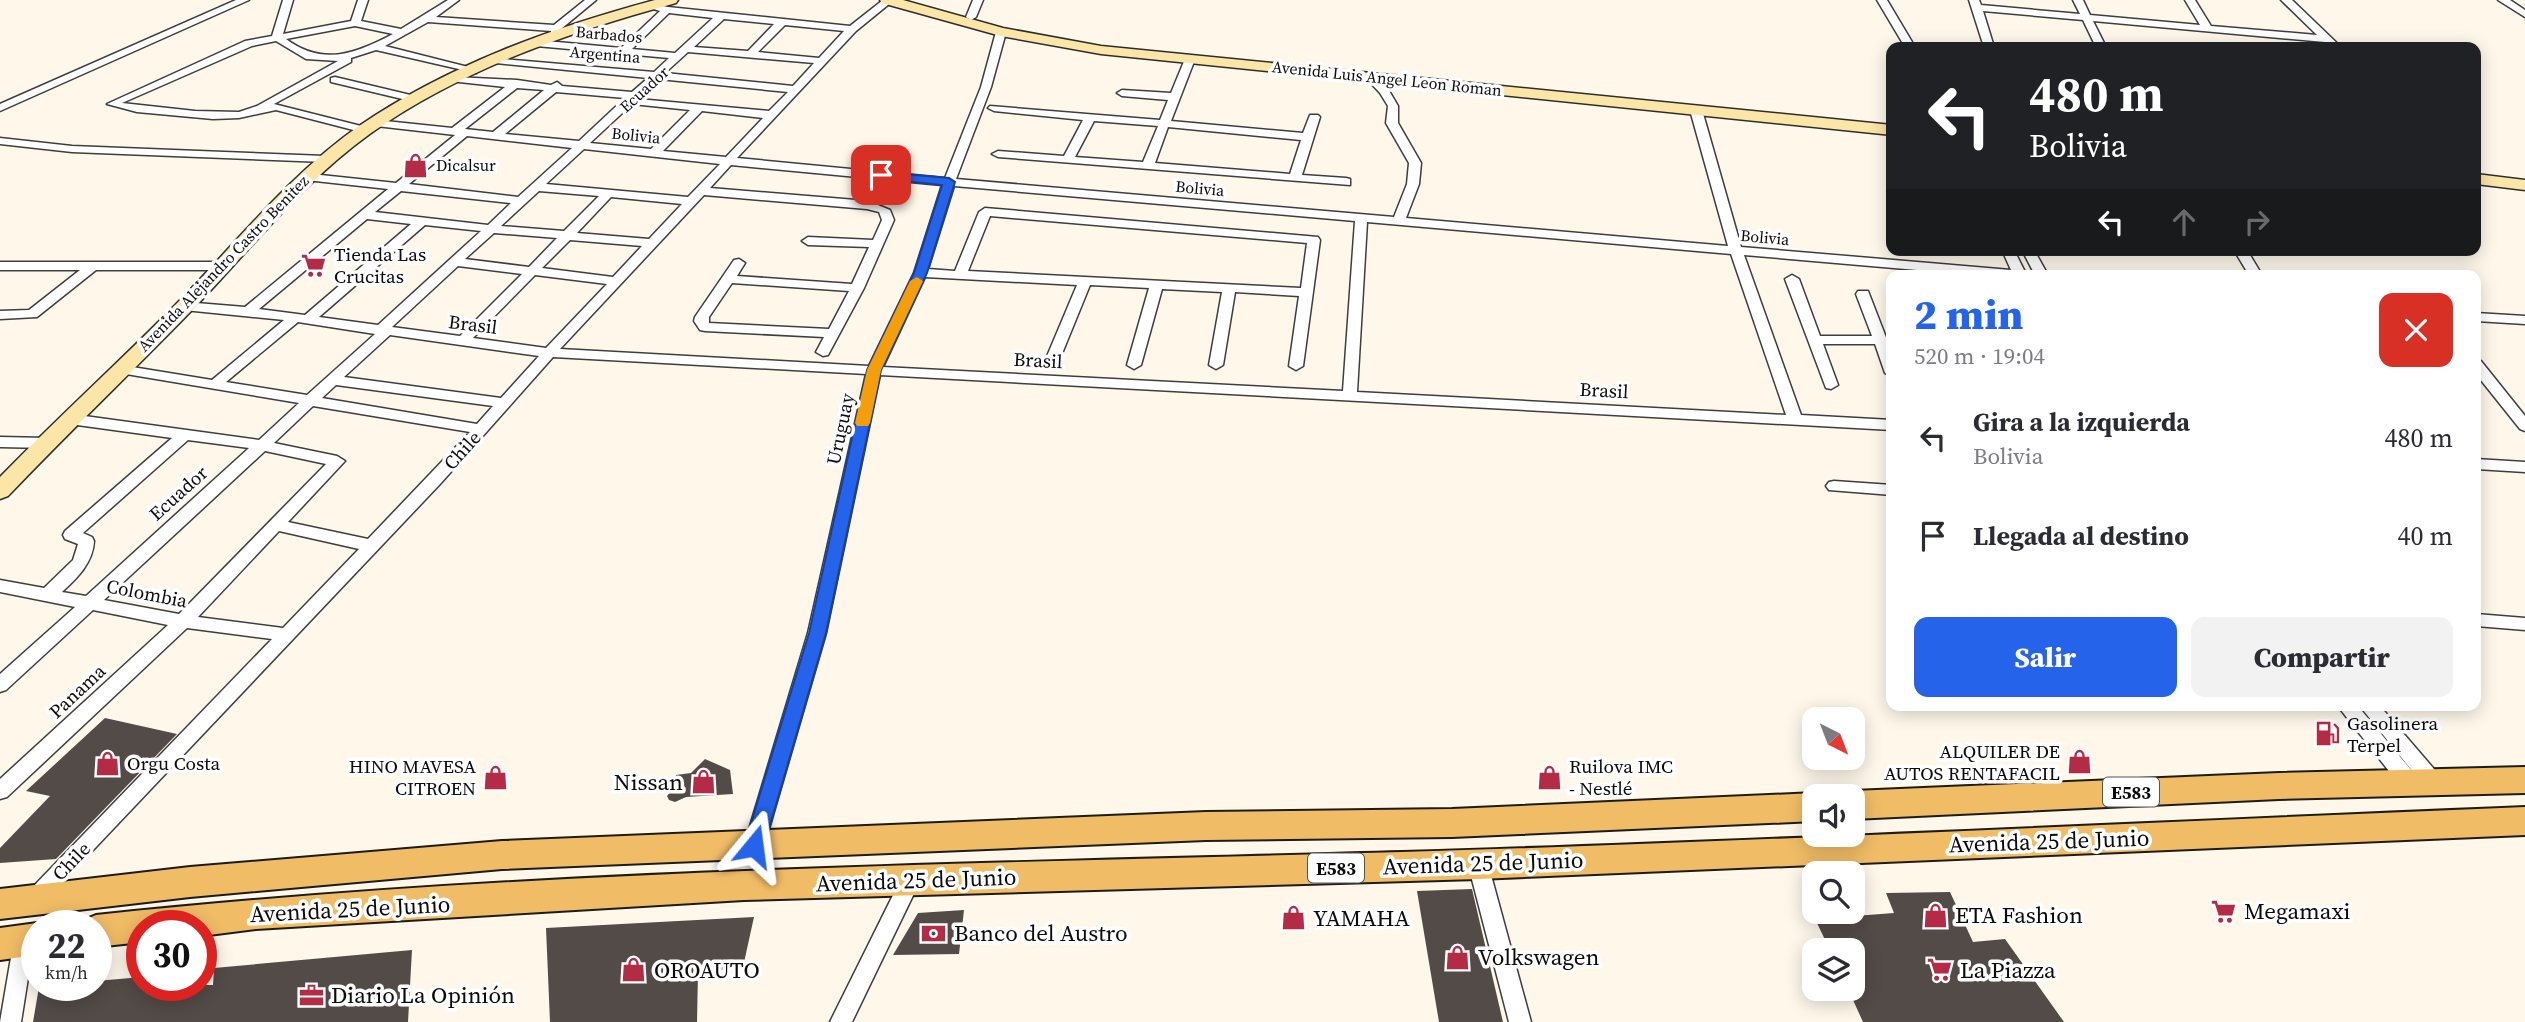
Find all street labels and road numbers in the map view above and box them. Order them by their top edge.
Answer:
street label: Barbados [575,20,643,48]
street label: Argentina [569,40,642,68]
street label: Avenida Luis Angel Leon Roman [1271,55,1503,101]
street label: Ecuador [615,61,674,117]
street label: Bolivia [610,122,662,149]
street label: Avenida Alejandro Castro Benitez [133,170,313,356]
street label: Bolivia [1175,175,1226,201]
street label: Bolivia [1740,224,1791,250]
street label: Brasil [447,308,499,340]
street label: Brasil [1013,346,1063,374]
street label: Brasil [1579,376,1629,404]
street label: Uruguay [820,391,860,467]
street label: Chile [437,425,487,475]
street label: Ecuador [143,460,213,526]
street label: Colombia [104,572,190,614]
street label: Panama [43,658,111,724]
road number: E583 [2103,778,2159,806]
street label: Avenida 25 de Junio [1948,822,2150,860]
street label: Chile [46,836,96,886]
street label: Avenida 25 de Junio [1382,844,1584,882]
road number: E583 [1308,854,1364,882]
street label: Avenida 25 de Junio [815,861,1017,899]
street label: Avenida 25 de Junio [249,888,451,930]

